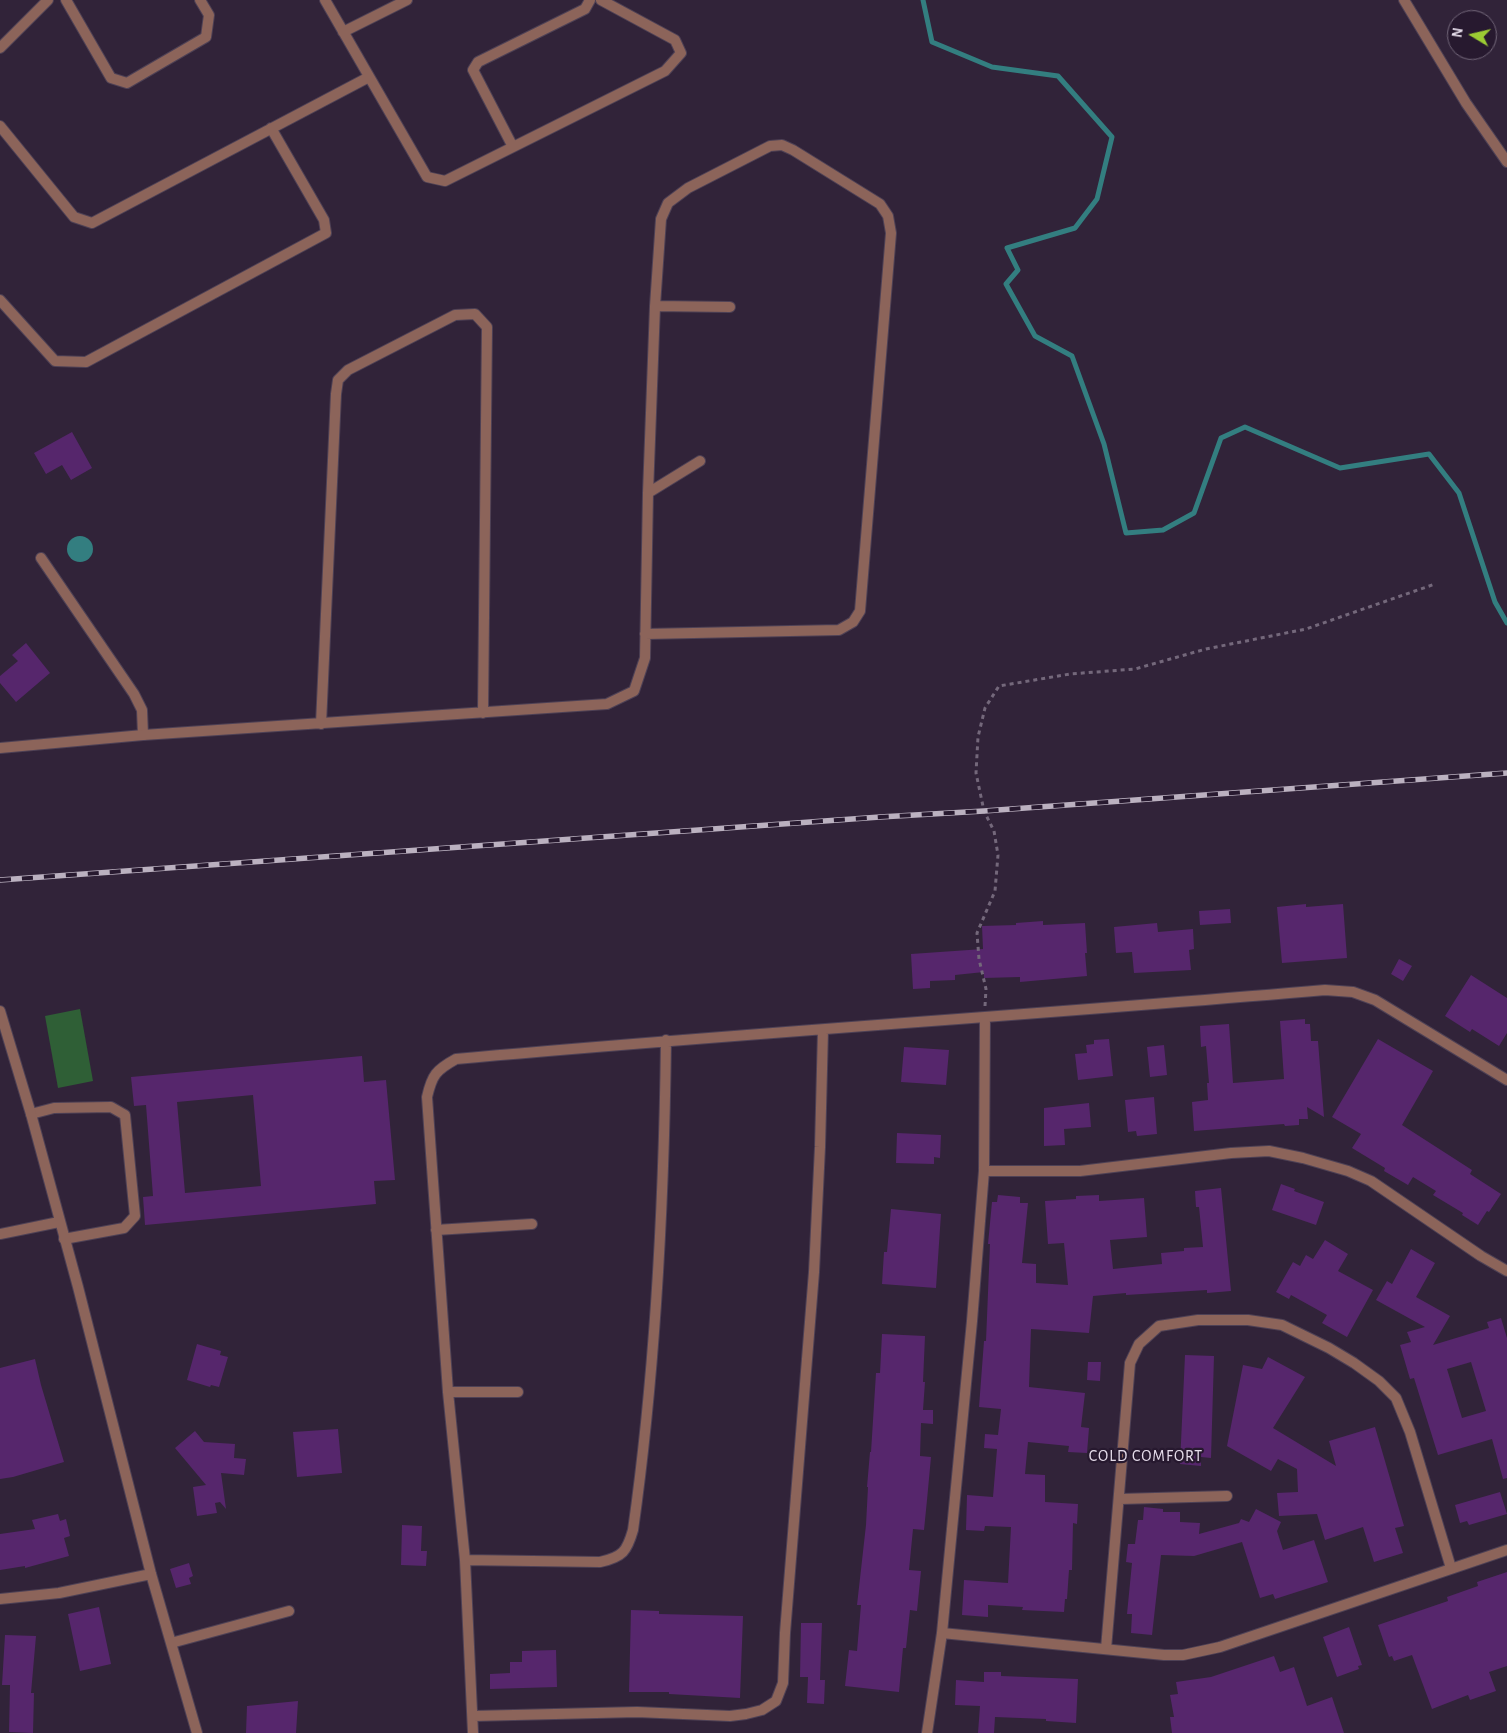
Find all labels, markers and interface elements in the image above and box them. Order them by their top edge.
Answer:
north arrow [1447,10,1497,60]
text: N [1450,27,1466,39]
district label: COLD COMFORT [1087,1446,1205,1466]

